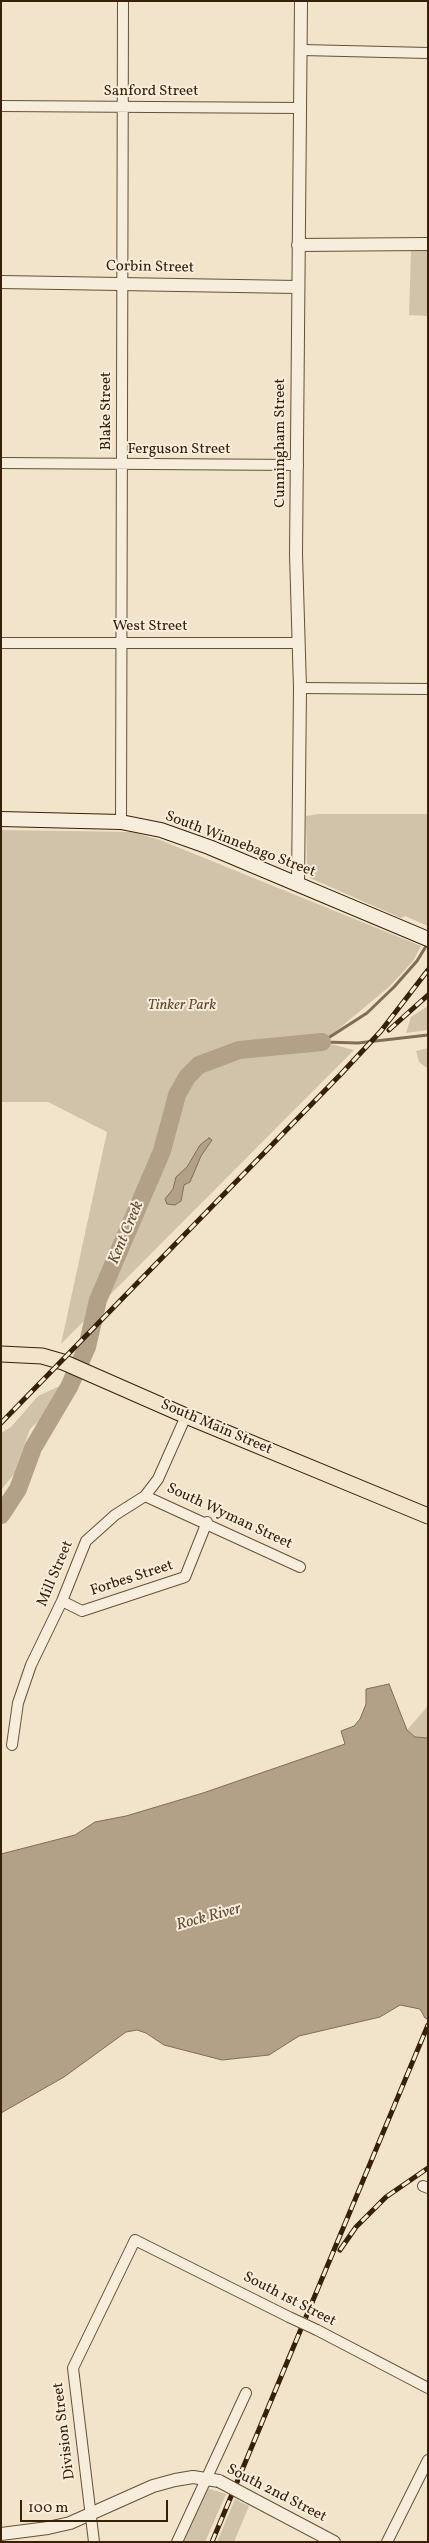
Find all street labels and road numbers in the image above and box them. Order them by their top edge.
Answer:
street label: Sanford Street [104,83,198,101]
street label: Corbin Street [106,258,194,278]
street label: Blake Street [98,372,116,450]
street label: Cunningham Street [272,378,290,508]
street label: Ferguson Street [128,441,230,459]
street label: West Street [113,618,187,636]
street label: South Winnebago Street [162,808,318,882]
street label: South Main Street [158,1396,274,1460]
street label: South Wyman Street [163,1480,295,1554]
street label: Mill Street [34,1538,78,1610]
street label: Forbes Street [88,1557,176,1601]
street label: South 1st Street [240,2269,338,2331]
street label: Division Street [50,2381,80,2481]
street label: South 2nd Street [223,2461,329,2527]

